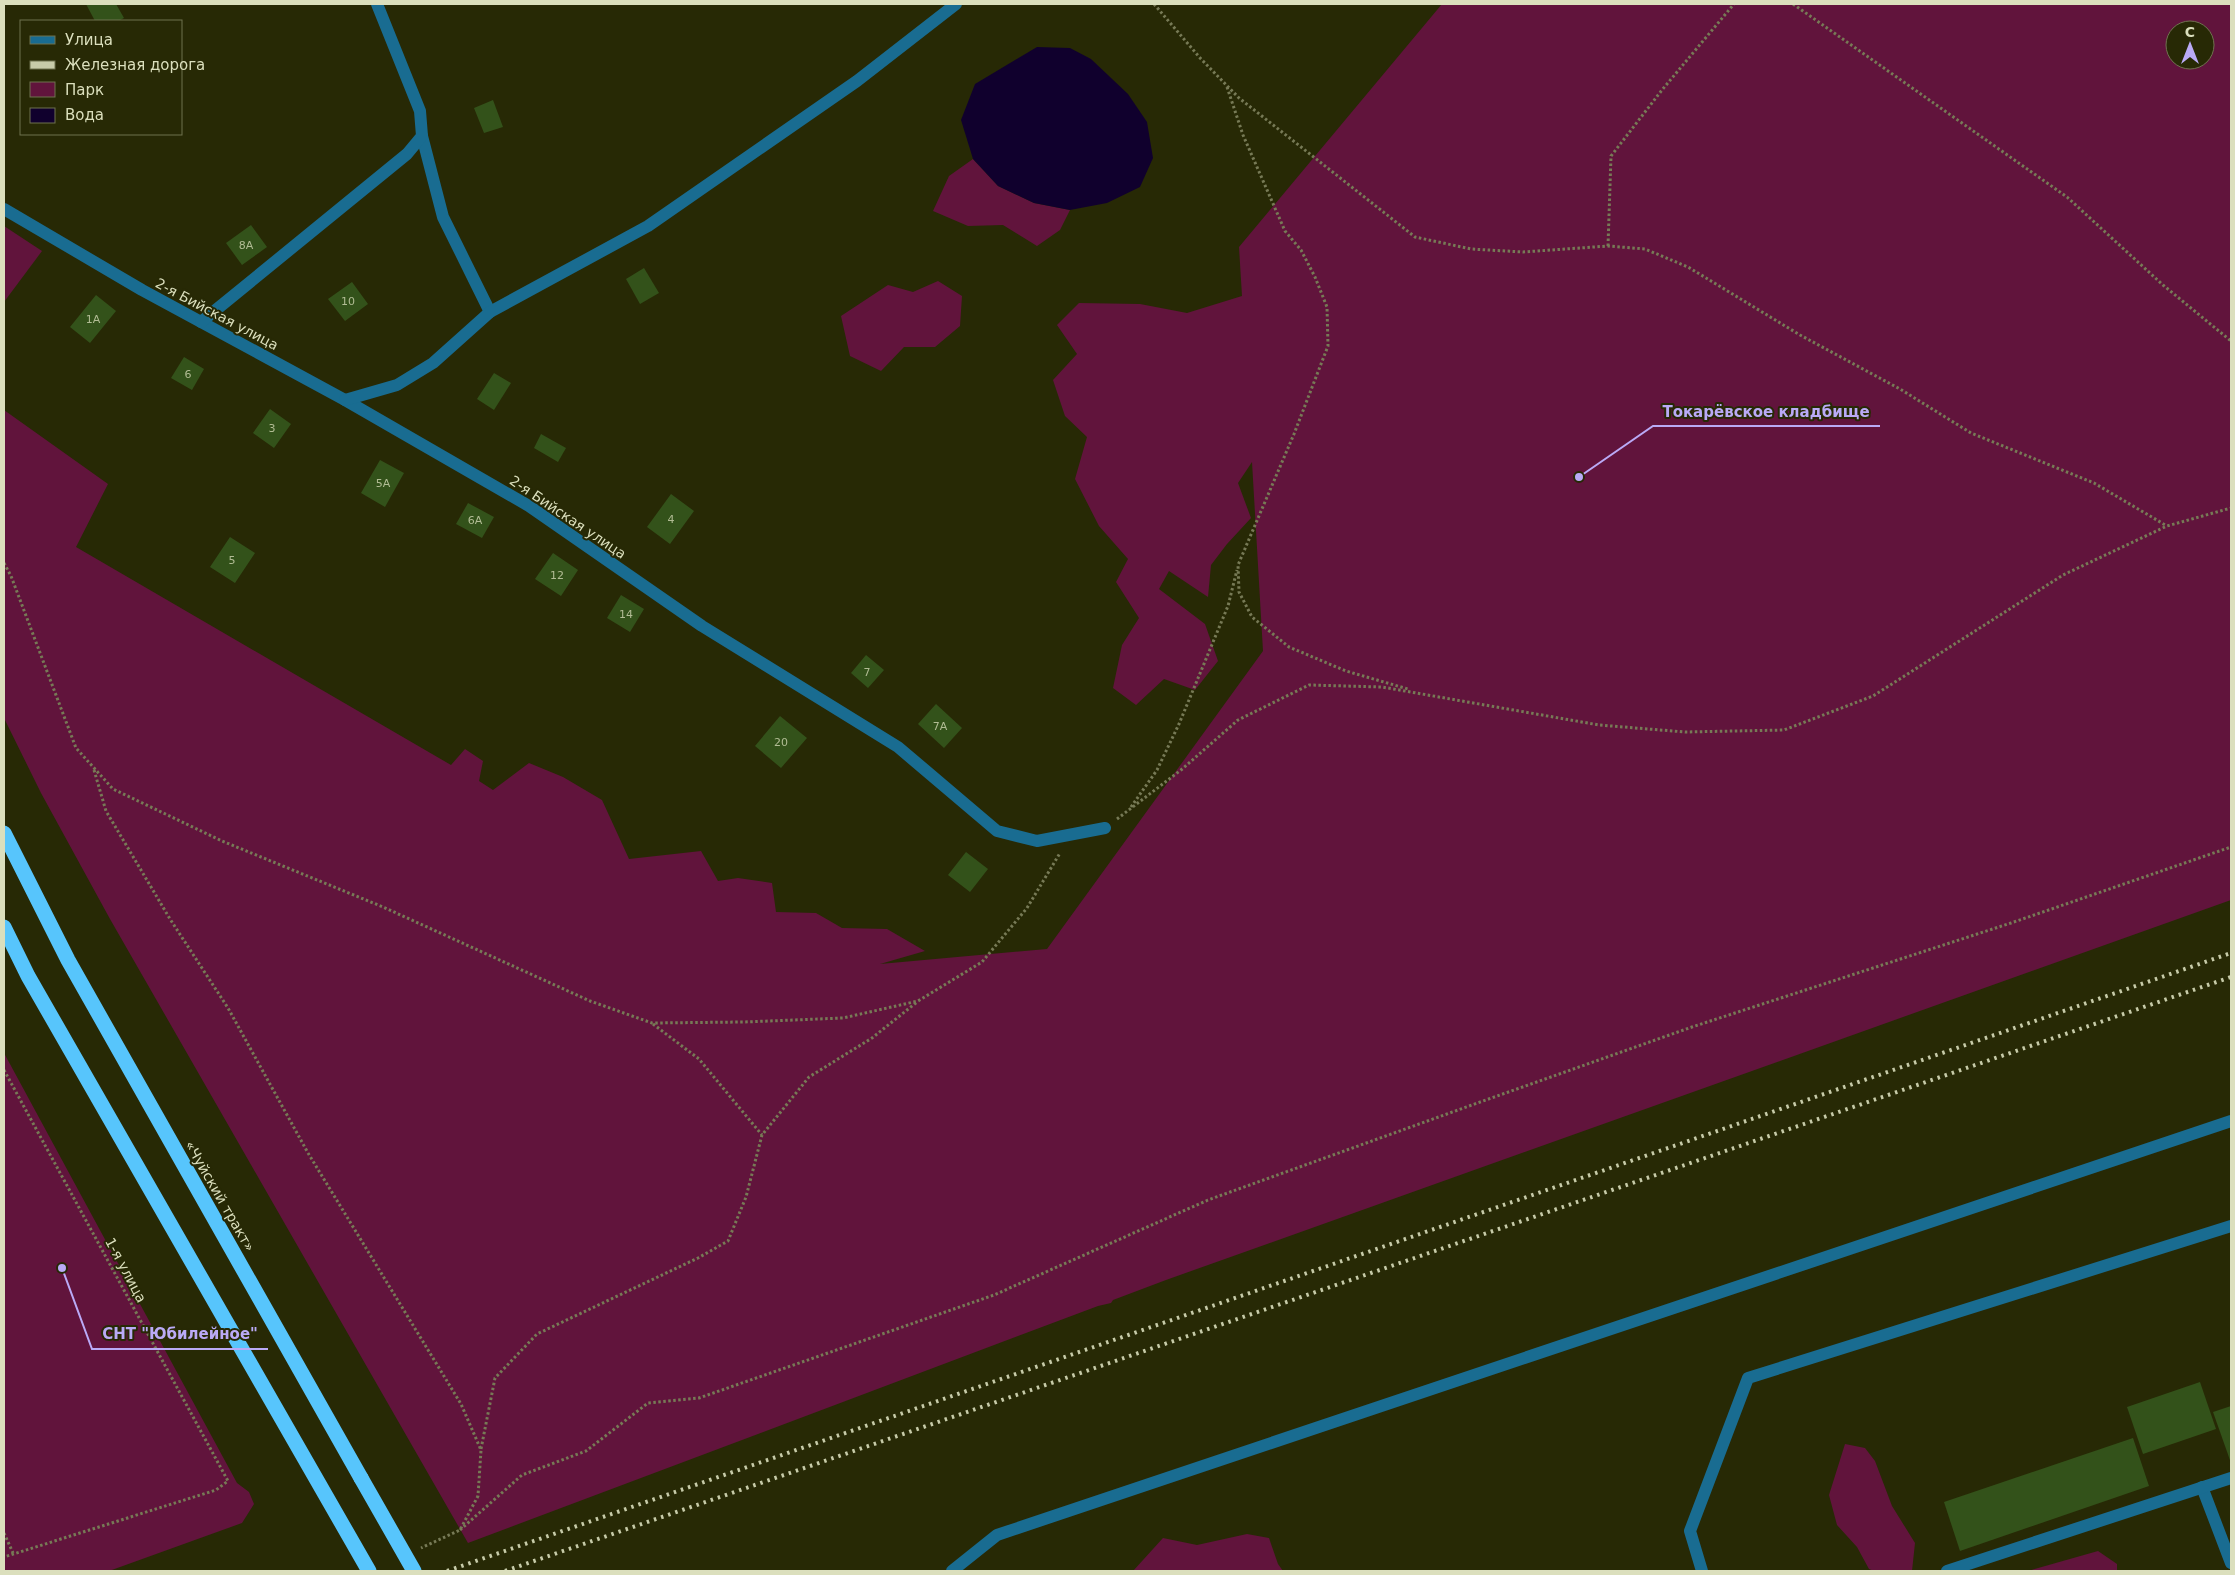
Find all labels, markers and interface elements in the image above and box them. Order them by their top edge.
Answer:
legend [20,20,182,135]
north arrow [2165,20,2215,70]
text: С [2185,24,2195,40]
text: Улица [65,31,113,49]
text: Железная дорога [65,56,205,74]
text: Парк [65,81,104,99]
text: Вода [65,106,104,124]
house number: 8А [239,239,254,252]
street label: 2-я Бийская улица [153,275,281,353]
house number: 10 [341,295,355,308]
house number: 1А [86,313,101,326]
house number: 6 [185,368,192,381]
callout: Токарёвское кладбище [1653,396,1880,426]
text: Токарёвское кладбище [1662,403,1870,421]
house number: 3 [269,422,276,435]
street label: 2-я Бийская улица [507,472,629,562]
house number: 5А [376,477,391,490]
house number: 4 [668,513,675,526]
house number: 6А [468,514,483,527]
house number: 5 [229,554,236,567]
house number: 12 [550,569,564,582]
house number: 14 [619,608,633,621]
house number: 7 [864,666,871,679]
house number: 7А [933,720,948,733]
house number: 20 [774,736,788,749]
street label: «Чуйский тракт» [182,1138,258,1254]
street label: 1-я улица [102,1235,150,1305]
callout: СНТ "Юбилейное" [92,1319,268,1349]
text: СНТ "Юбилейное" [102,1325,258,1343]

